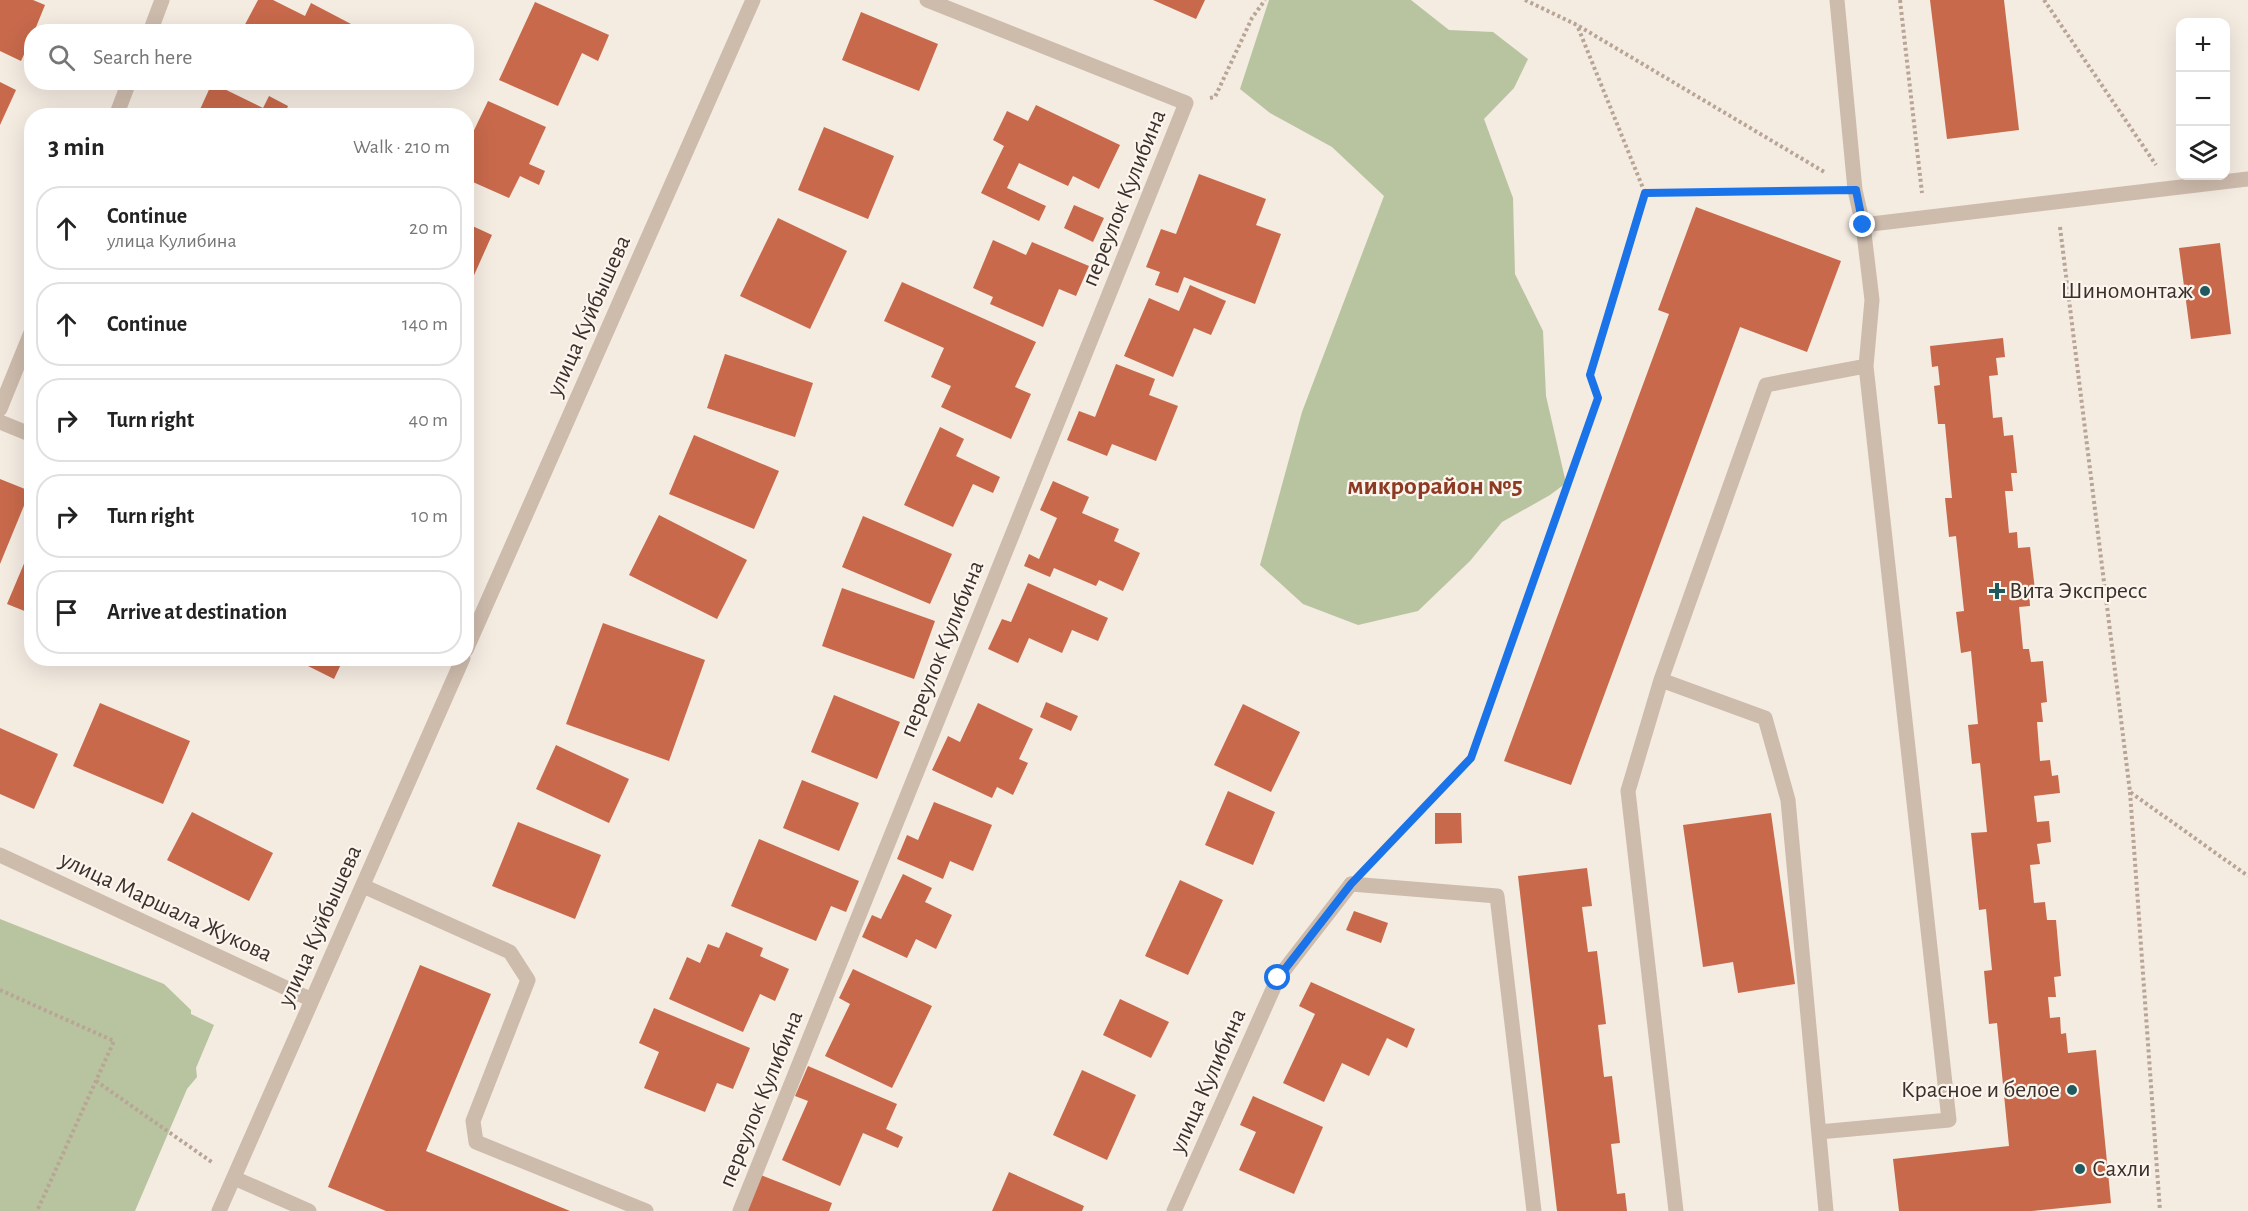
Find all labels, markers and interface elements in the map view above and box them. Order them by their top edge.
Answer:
map controls [2176,18,2230,180]
button: + [2176,18,2230,72]
search box [24,24,474,90]
icon: search [45,41,78,74]
text: Search here [93,46,192,68]
button: − [2176,72,2230,126]
street label: переулок Кулибина [1078,106,1170,290]
button: layers [2176,126,2230,180]
text: 3 min [48,134,105,160]
text: Walk · 210 m [353,137,450,157]
text: Continue [107,205,187,227]
route end [1849,211,1875,237]
icon: ahead [50,212,83,245]
text: 20 m [409,218,448,238]
text: улица Кулибина [107,231,237,251]
street label: улица Куйбышева [542,232,635,401]
place label: Шиномонтаж [2060,279,2193,303]
marker: Шиномонтаж [2198,284,2212,298]
icon: ahead [50,308,83,341]
text: Continue [107,313,187,335]
text: 140 m [402,314,448,334]
icon: right [50,404,83,437]
text: Turn right [107,409,194,431]
text: 40 m [409,410,448,430]
district label: микрорайон №5 [1347,473,1523,499]
icon: right [50,500,83,533]
text: Turn right [107,505,194,527]
text: 10 m [411,506,448,526]
street label: переулок Кулибина [896,557,988,741]
place label: Вита Экспресс [2009,579,2148,603]
marker: Вита Экспресс [1990,584,2004,598]
icon: arrive [50,596,83,629]
text: Arrive at destination [107,601,287,623]
street label: улица Куйбышева [273,842,366,1011]
street label: улица Маршала Жукова [55,847,276,967]
route start [1264,964,1290,990]
street label: улица Кулибина [1165,1005,1251,1158]
street label: переулок Кулибина [715,1007,807,1191]
place label: Красное и белое [1901,1078,2060,1102]
marker: Красное и белое [2065,1083,2079,1097]
place label: Сахли [2092,1157,2151,1181]
marker: Сахли [2073,1162,2087,1176]

